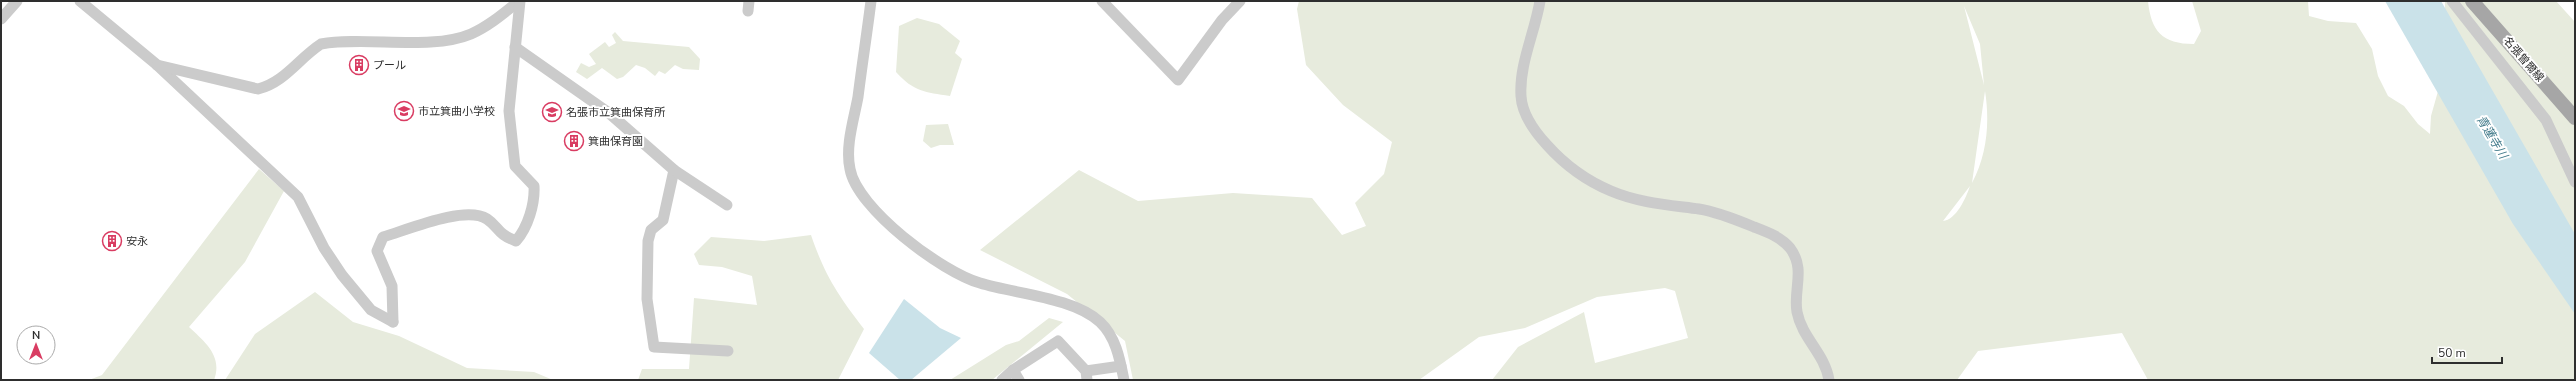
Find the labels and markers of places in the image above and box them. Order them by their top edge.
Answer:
building icon: プール [348,54,370,76]
place label: プール [373,58,406,73]
school or university icon: 市立箕曲小学校 [393,100,415,122]
school or university icon: 名張市立箕曲保育所 [541,101,563,123]
place label: 市立箕曲小学校 [418,104,495,119]
place label: 名張市立箕曲保育所 [566,105,666,120]
building icon: 箕曲保育園 [563,130,585,152]
place label: 箕曲保育園 [588,134,643,149]
building icon: 安永 [101,230,123,252]
place label: 安永 [126,234,148,249]

